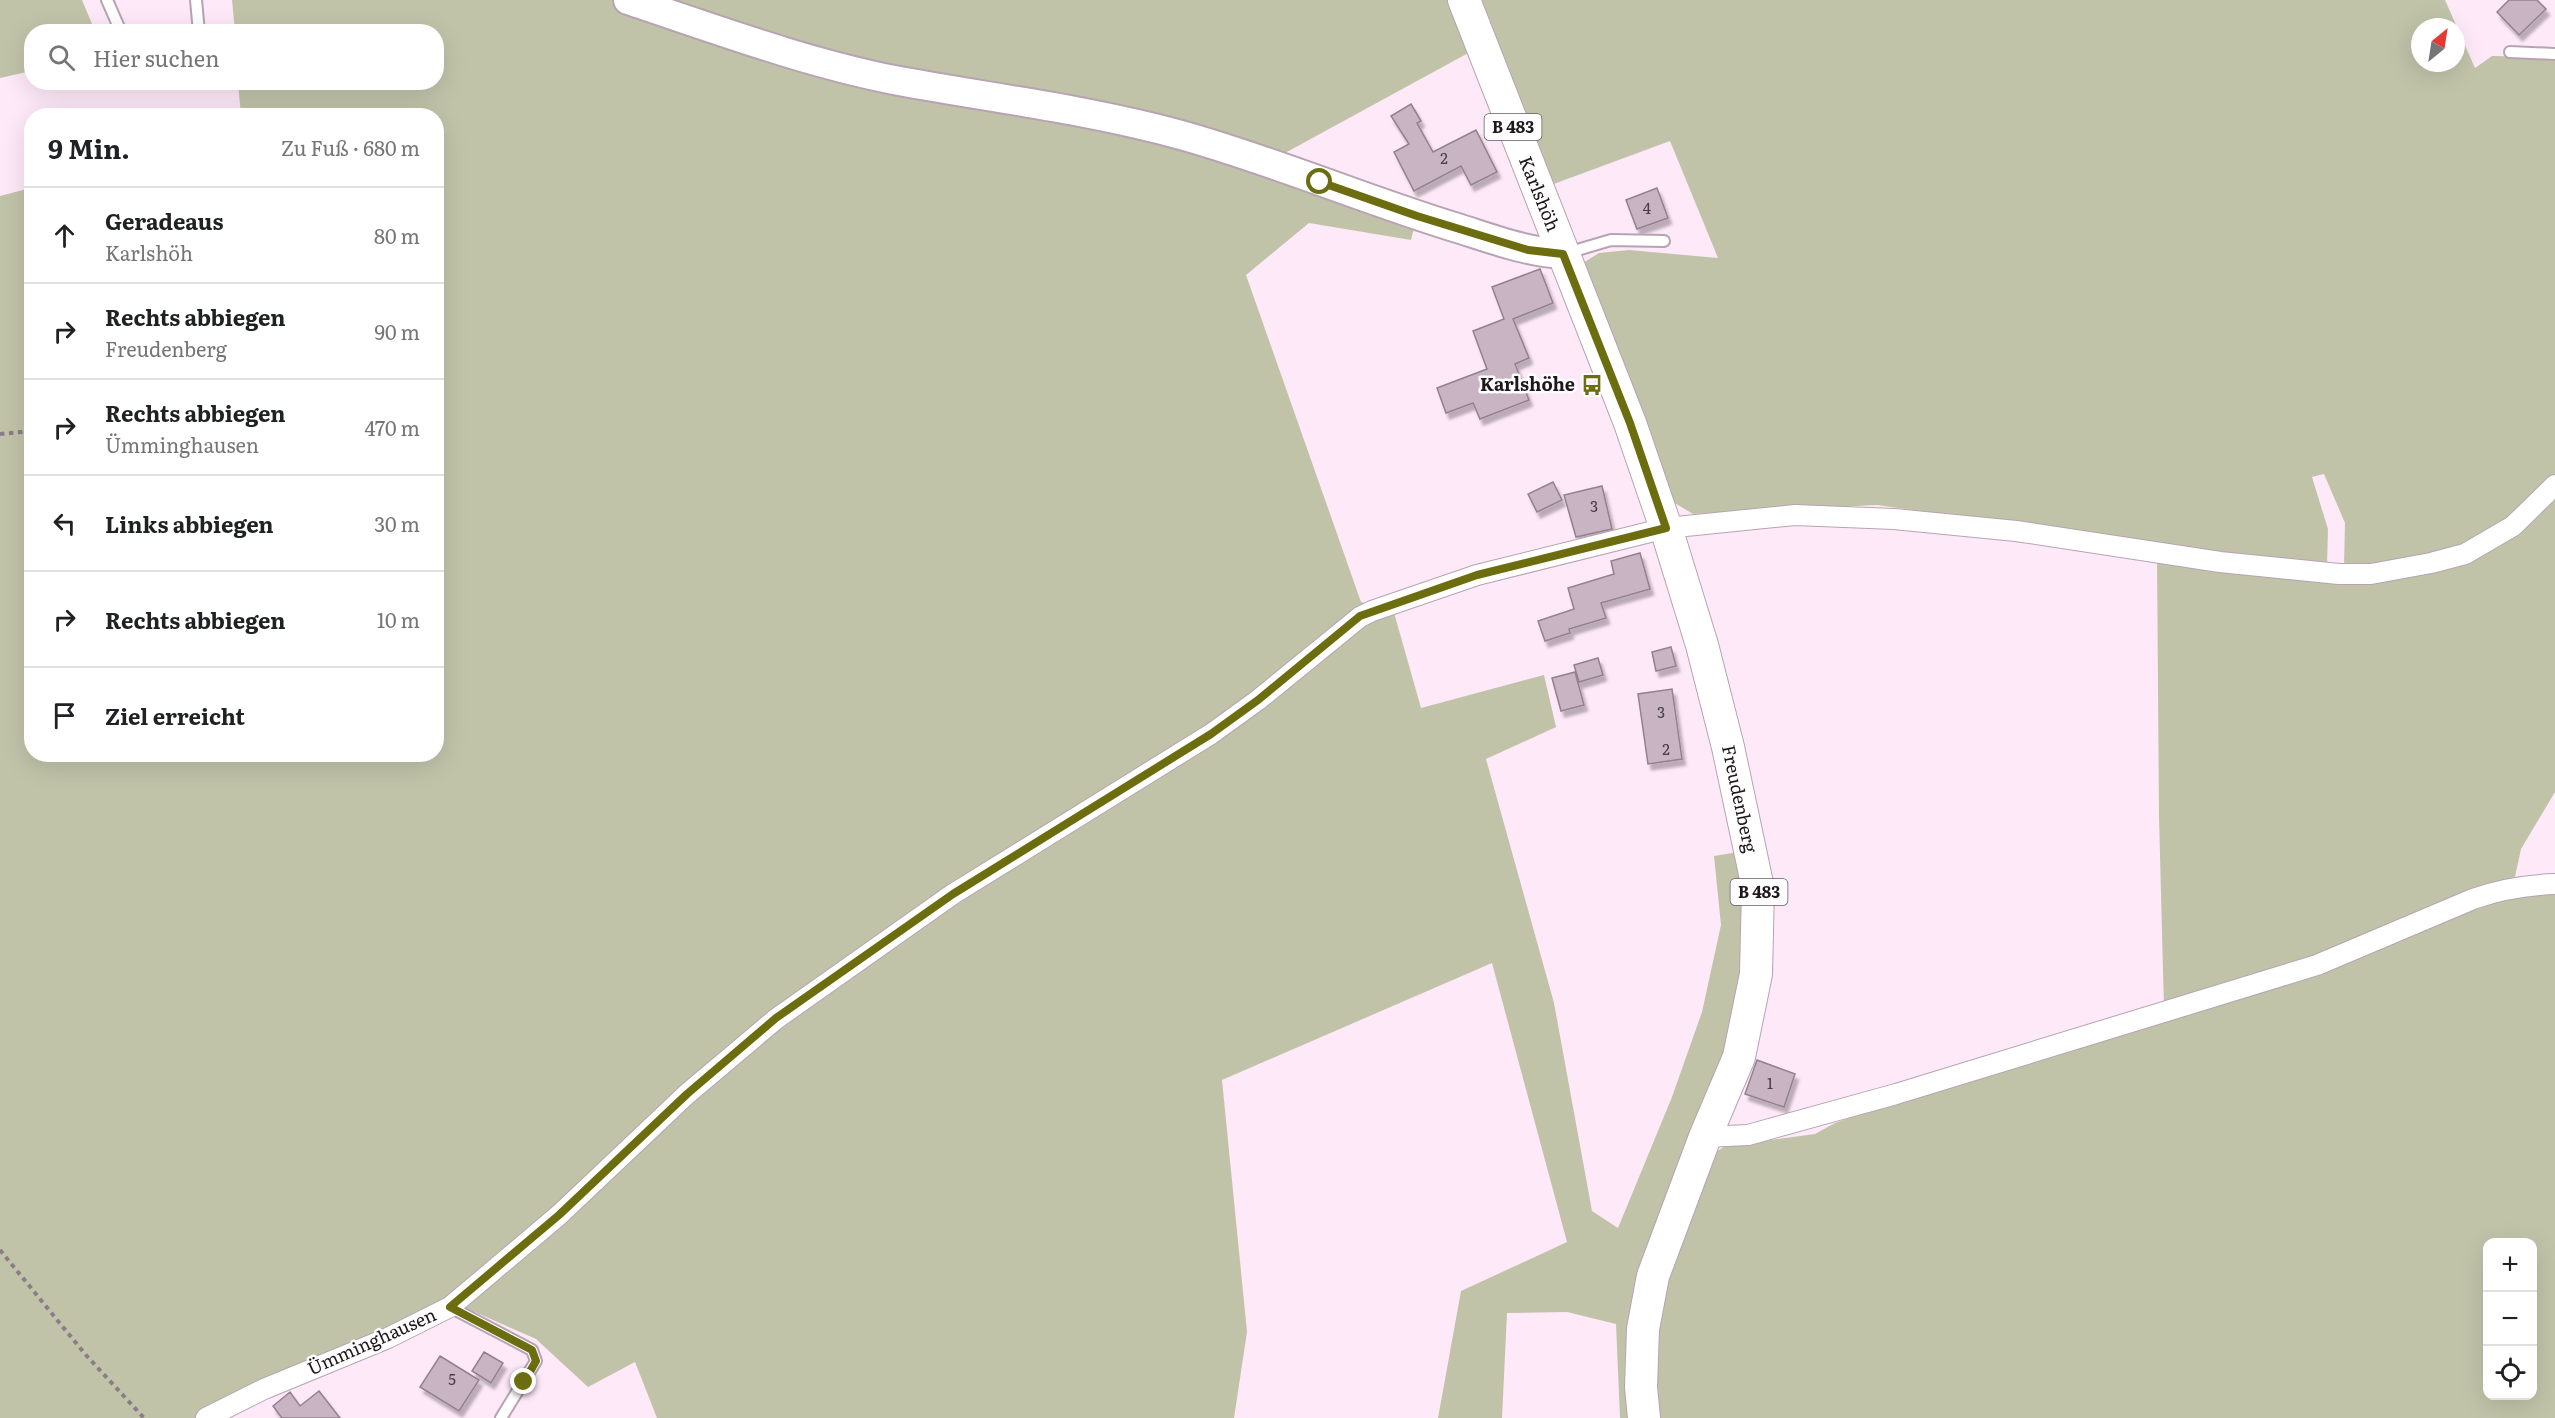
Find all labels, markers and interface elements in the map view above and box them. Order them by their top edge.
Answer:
north arrow [2411,18,2465,72]
search box [24,24,444,90]
icon: search [45,41,78,74]
text: Hier suchen [93,41,220,74]
road number: B 483 [1484,114,1541,140]
text: 9 Min. [48,128,130,167]
text: Zu Fuß · 680 m [281,132,420,162]
house number: 2 [1440,146,1448,169]
street label: Karlshöh [1513,152,1568,235]
route start [1306,168,1332,194]
house number: 4 [1643,196,1651,219]
text: Geradeaus [105,204,223,237]
icon: ahead [48,219,81,252]
text: 80 m [374,220,420,250]
text: Karlshöh [105,237,193,267]
text: Rechts abbiegen [105,300,285,333]
icon: right [48,315,81,348]
text: 90 m [375,316,420,346]
text: Freudenberg [105,333,227,363]
place label: Karlshöhe [1480,370,1575,397]
bus stop icon: Karlshöhe [1580,373,1604,397]
text: Rechts abbiegen [105,396,285,429]
icon: right [48,411,81,444]
text: 470 m [365,412,420,442]
text: Ümminghausen [105,429,259,459]
house number: 3 [1590,494,1598,517]
icon: left [48,507,81,540]
text: Links abbiegen [105,507,274,540]
text: 30 m [374,508,420,538]
icon: right [48,603,81,636]
text: Rechts abbiegen [105,603,285,636]
text: 10 m [377,604,420,634]
icon: arrive [48,699,81,732]
text: Ziel erreicht [105,699,245,732]
house number: 3 [1657,700,1665,723]
house number: 2 [1662,737,1670,760]
street label: Freudenberg [1716,742,1765,856]
road number: B 483 [1730,879,1788,905]
house number: 1 [1767,1071,1773,1094]
map controls [2483,1238,2537,1400]
button: + [2483,1238,2537,1292]
button: − [2483,1292,2537,1346]
street label: Ümminghausen [303,1300,440,1381]
button: locate [2483,1346,2537,1400]
house number: 5 [448,1367,456,1390]
route end [510,1368,536,1394]

